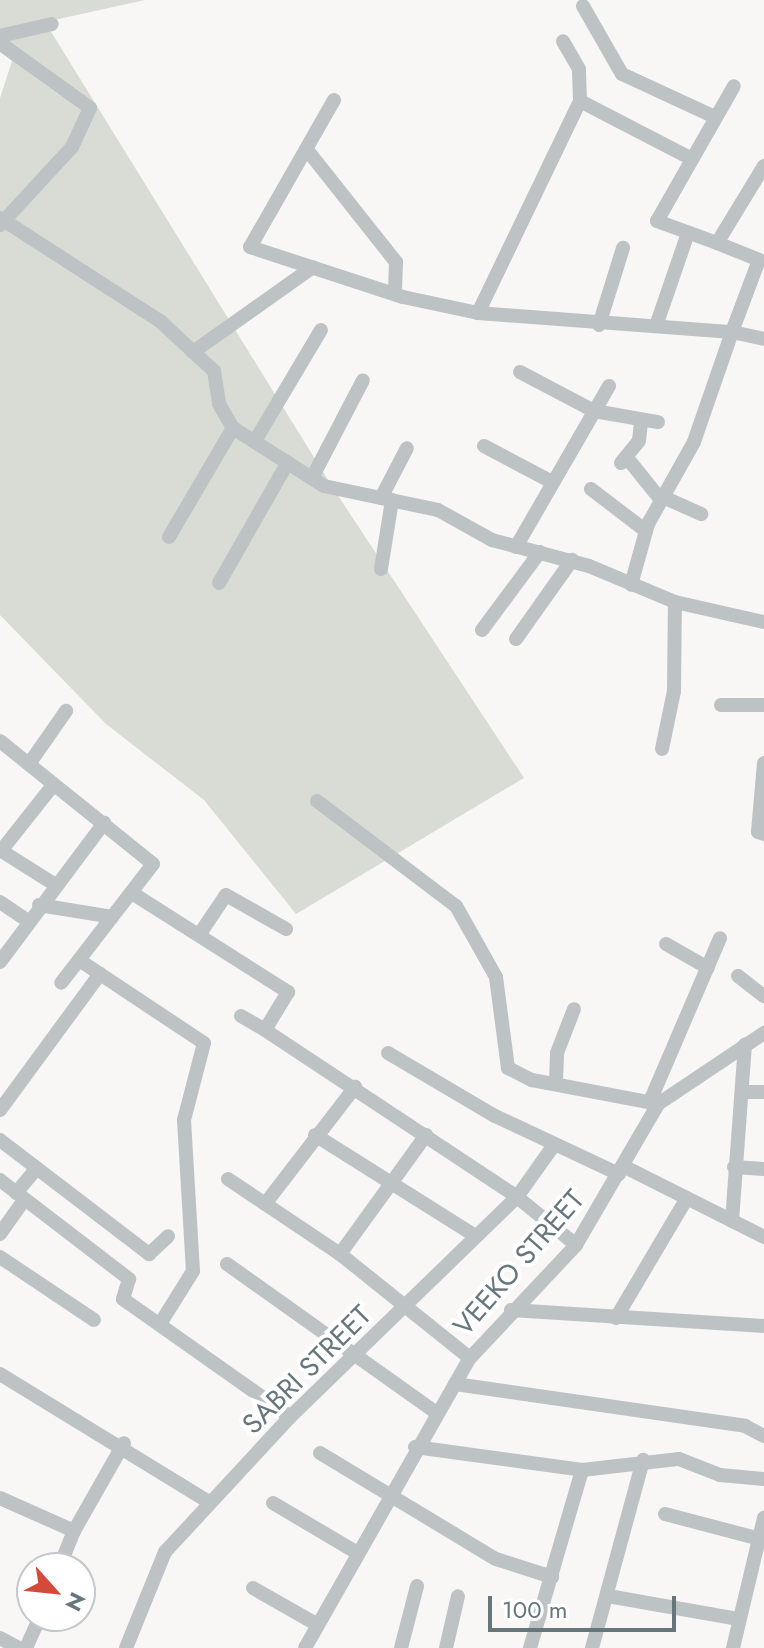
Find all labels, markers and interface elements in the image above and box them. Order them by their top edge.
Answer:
street label: VEEKO STREET [447,1183,591,1343]
street label: SABRI STREET [236,1299,378,1441]
north arrow [16,1552,96,1632]
scale bar [492,1580,680,1630]
text: N [57,1587,94,1617]
text: 100 m [502,1592,568,1627]

